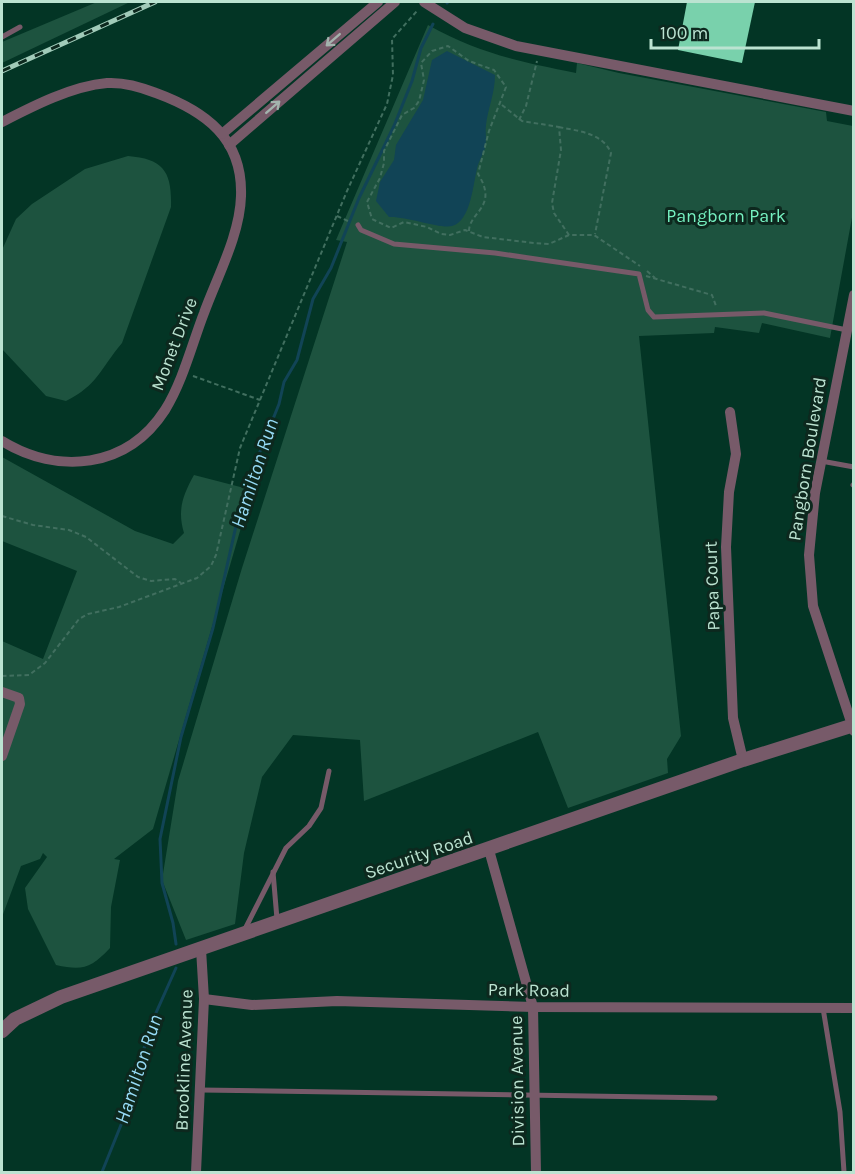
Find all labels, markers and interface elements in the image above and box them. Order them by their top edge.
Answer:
scale bar [651,12,819,50]
text: 100 m [660,22,708,44]
one-way arrow [326,33,341,47]
one-way arrow [265,100,280,114]
park label: Pangborn Park [666,205,786,227]
street label: Monet Drive [146,294,202,394]
street label: Pangborn Boulevard [783,376,831,542]
water label: Hamilton Run [226,415,283,531]
street label: Papa Court [699,541,725,631]
street label: Security Road [362,826,476,884]
street label: Park Road [488,978,570,1002]
street label: Brookline Avenue [171,989,197,1131]
water label: Hamilton Run [110,1011,167,1127]
street label: Division Avenue [505,1015,529,1147]

